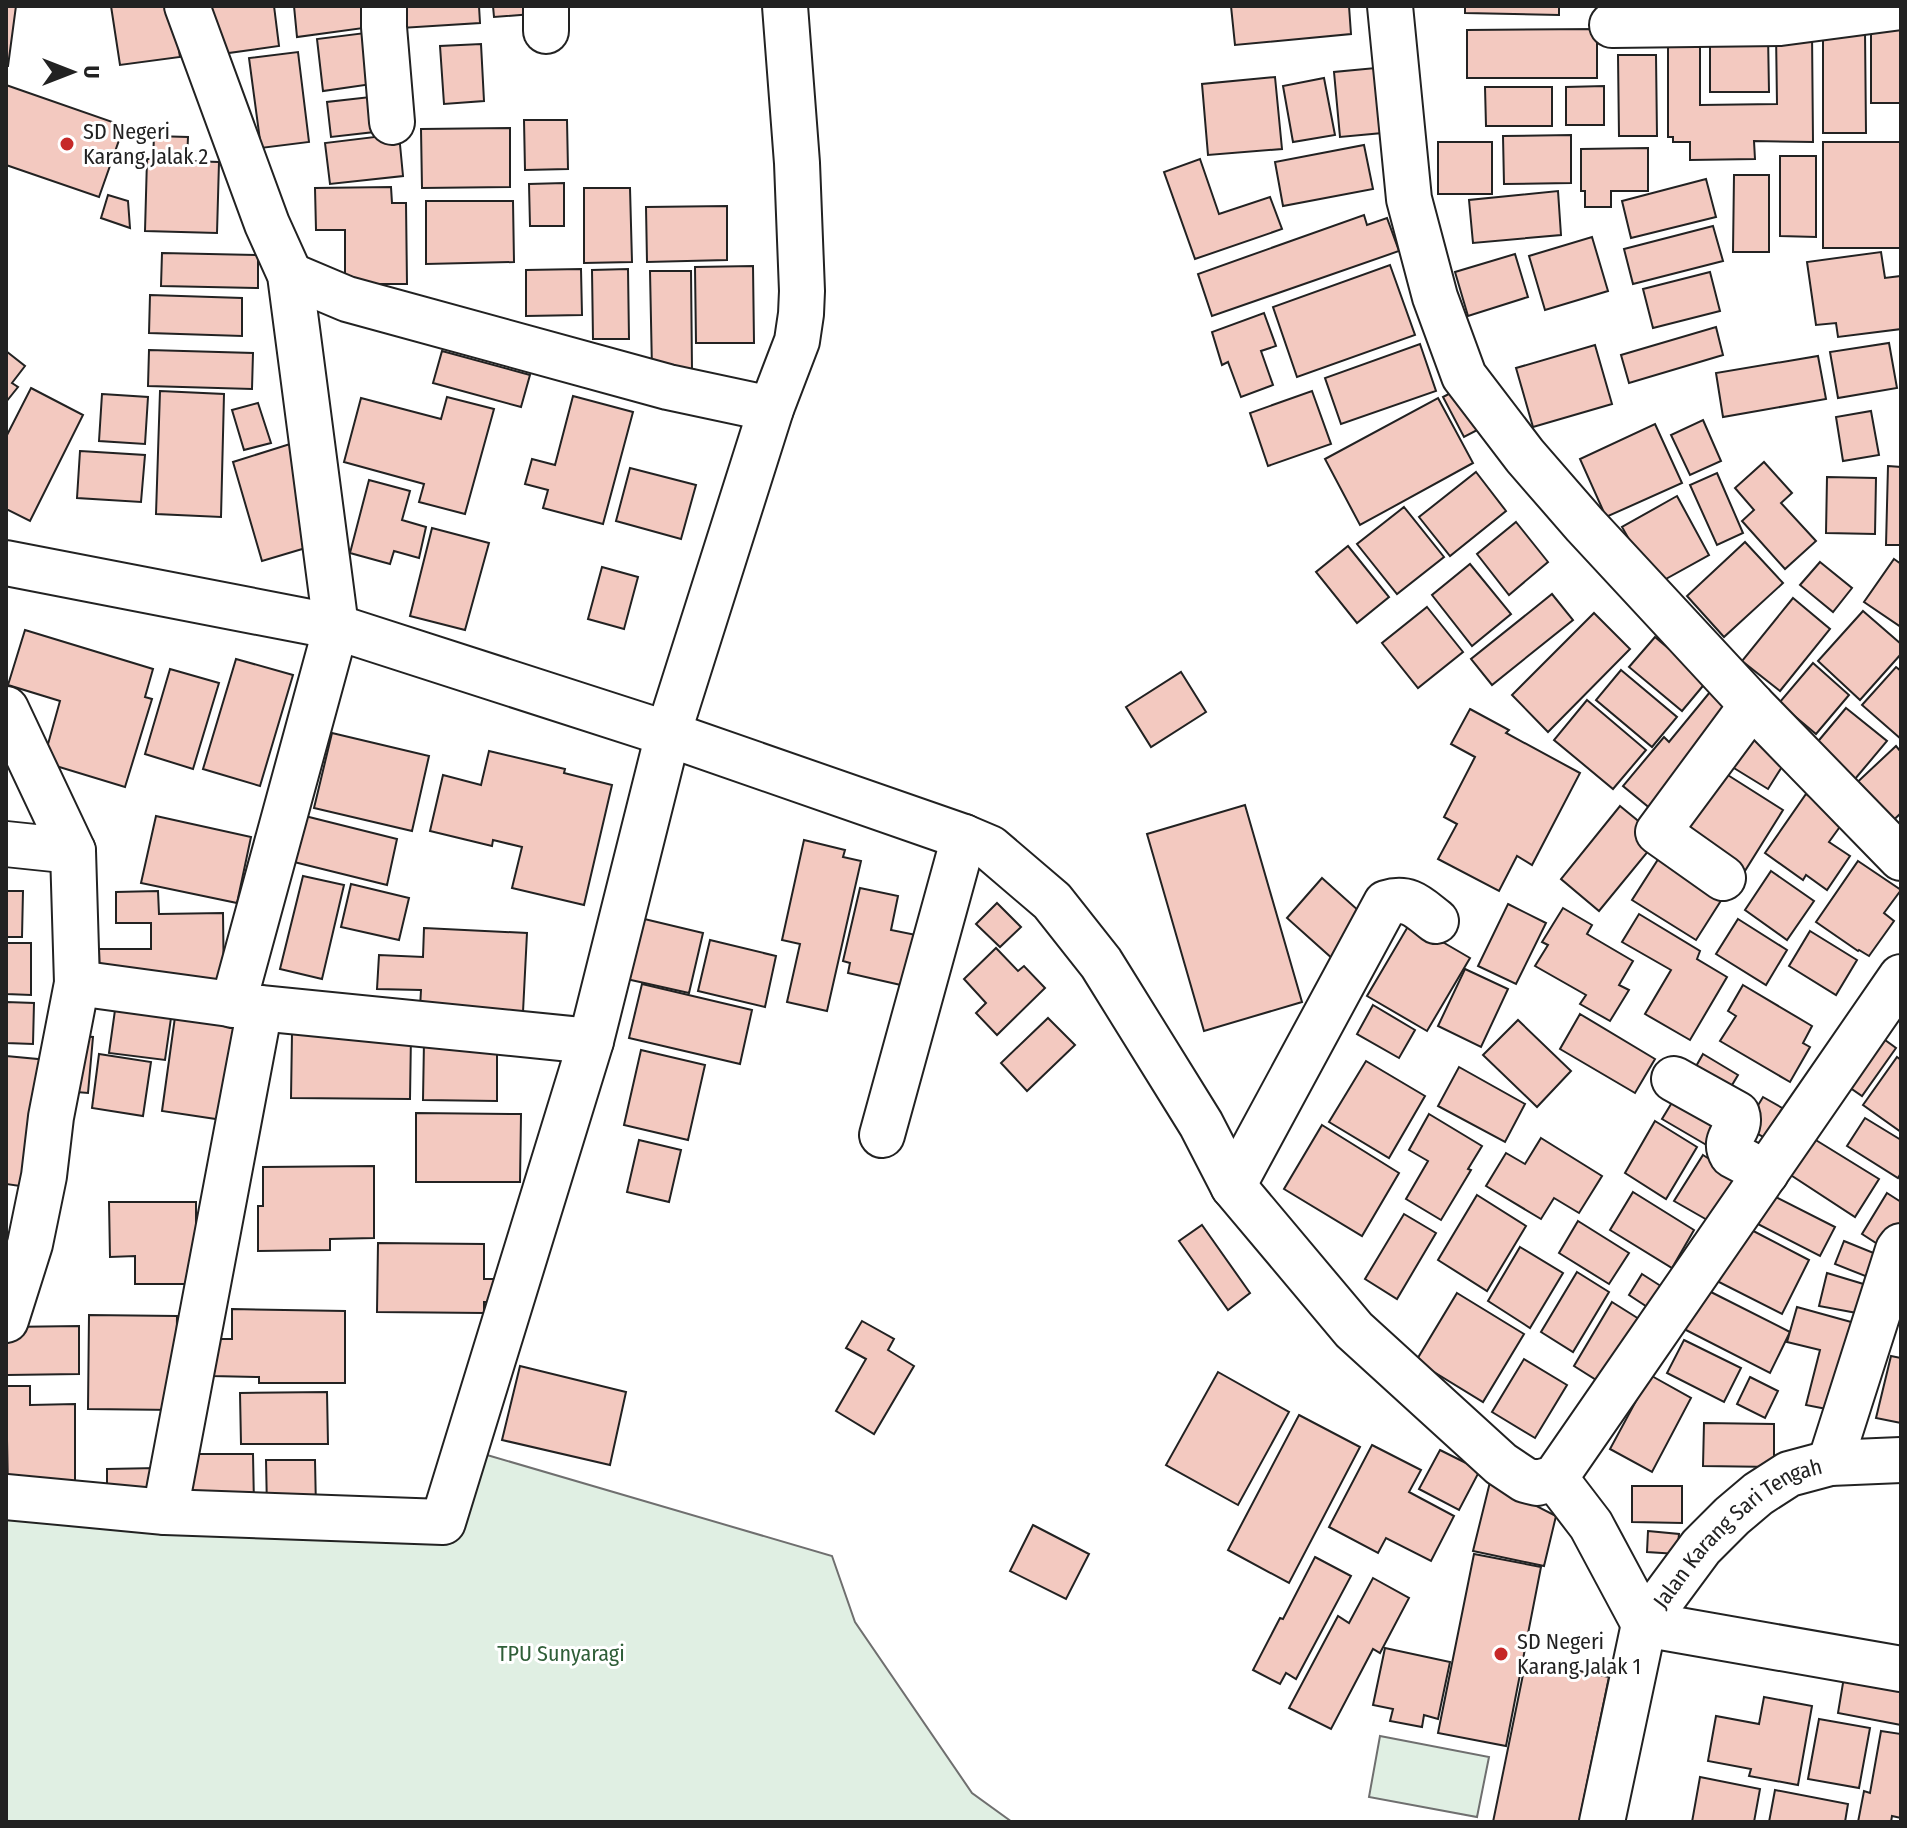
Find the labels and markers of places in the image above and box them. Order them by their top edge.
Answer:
place label: SD Negeri Karang Jalak 2 [83,118,208,170]
marker: SD Negeri Karang Jalak 2 [58,135,76,153]
place label: SD Negeri Karang Jalak 1 [1517,1628,1641,1680]
marker: SD Negeri Karang Jalak 1 [1492,1645,1510,1663]

